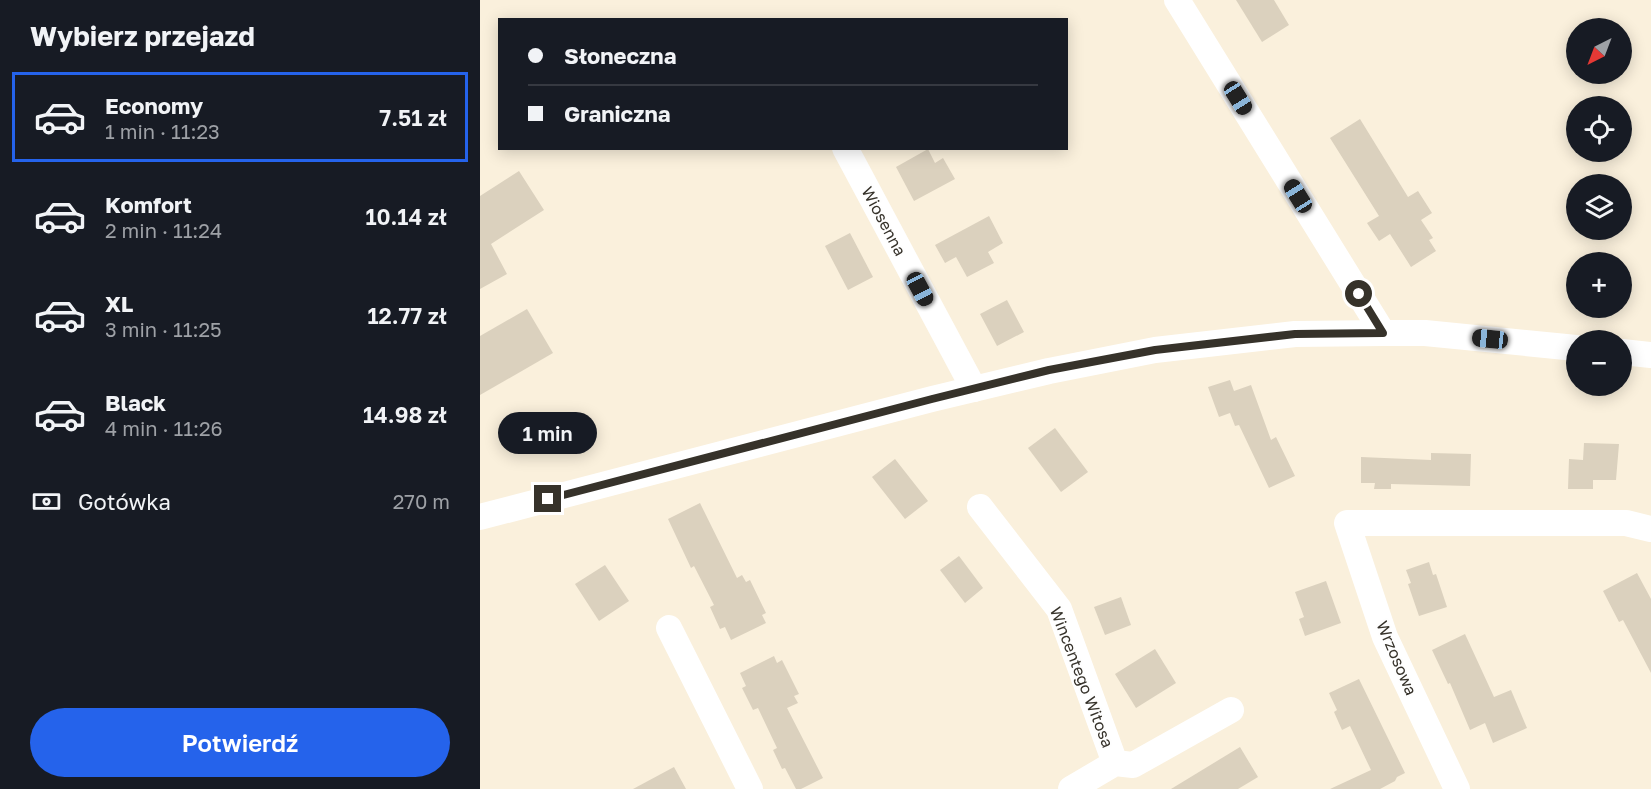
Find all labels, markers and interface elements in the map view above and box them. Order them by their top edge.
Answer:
north arrow [1566,18,1632,84]
map controls [1566,18,1632,396]
text: Wybierz przejazd [30,20,255,52]
text: Słoneczna [564,42,676,69]
car [1221,78,1255,118]
icon: car [33,90,87,144]
text: Economy [105,92,203,119]
button: locate [1566,96,1632,162]
text: Graniczna [564,100,670,127]
text: 7.51 zł [379,104,447,131]
text: 1 min · 11:23 [105,119,220,143]
button: layers [1566,174,1632,240]
car [1281,176,1315,216]
street label: Wiosenna [857,183,911,259]
icon: car [33,189,87,243]
text: Komfort [105,191,192,218]
text: 10.14 zł [365,203,447,230]
text: 2 min · 11:24 [105,218,222,242]
button: + [1566,252,1632,318]
car [904,269,936,309]
route start [1345,280,1372,307]
icon: car [33,288,87,342]
text: XL [105,290,133,317]
text: 12.77 zł [367,302,447,329]
text: 3 min · 11:25 [105,317,222,341]
car [1471,328,1509,350]
button: − [1566,330,1632,396]
icon: car [33,387,87,441]
text: Black [105,389,166,416]
text: 14.98 zł [363,401,447,428]
callout: 1 min [499,412,598,454]
text: 4 min · 11:26 [105,416,223,440]
text: 1 min [522,421,573,445]
icon: cash [30,485,63,518]
route end [534,485,561,512]
text: Gotówka [78,488,171,515]
text: 270 m [393,489,450,513]
street label: Wincentego Witosa [1046,604,1118,750]
street label: Wrzosowa [1372,618,1422,698]
button: Potwierdź [30,708,450,777]

